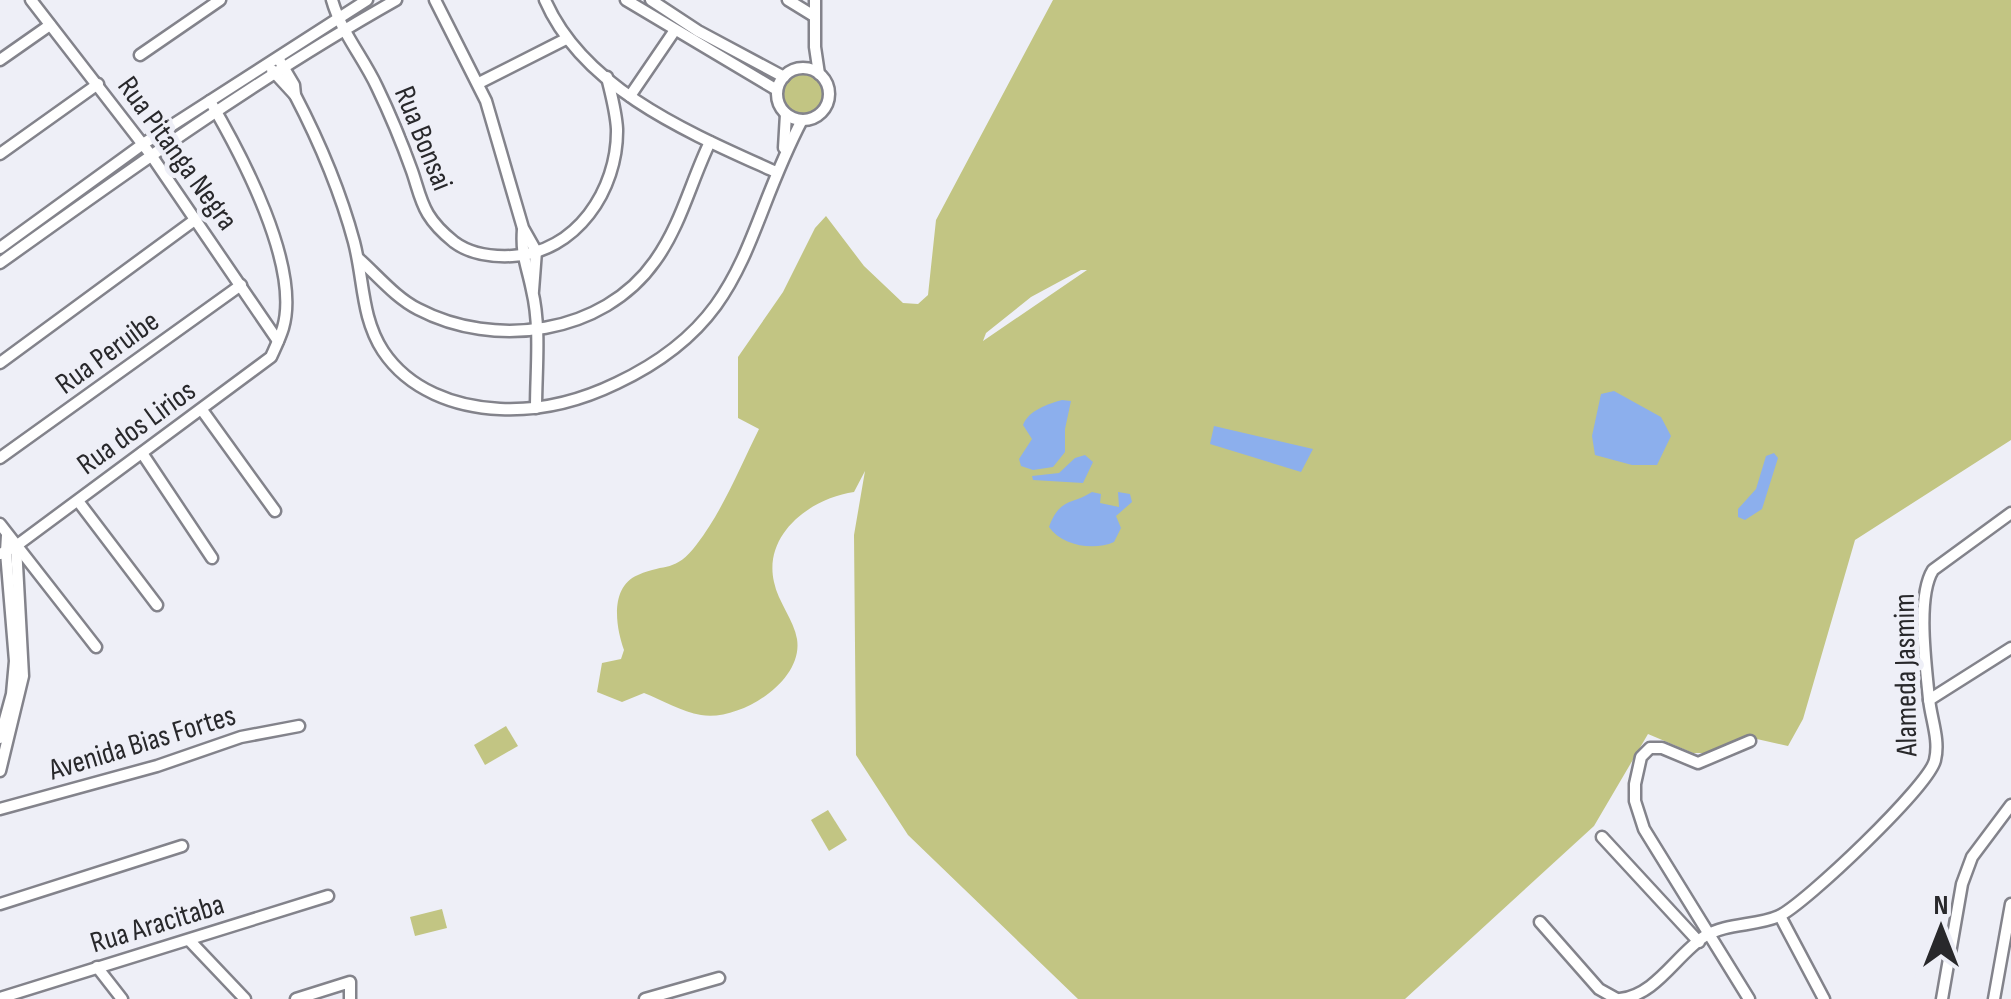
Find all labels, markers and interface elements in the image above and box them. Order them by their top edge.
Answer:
street label: Rua Pitanga Negra [109,70,245,237]
street label: Rua Bonsai [386,81,460,196]
street label: Rua Peruibe [49,303,166,402]
street label: Rua dos Lirios [70,373,203,483]
street label: Alameda Jasmim [1887,593,1925,758]
street label: Avenida Bias Fortes [44,697,240,789]
north arrow [1891,879,1991,979]
street label: Rua Aracitaba [86,887,229,961]
text: N [1934,889,1948,922]

